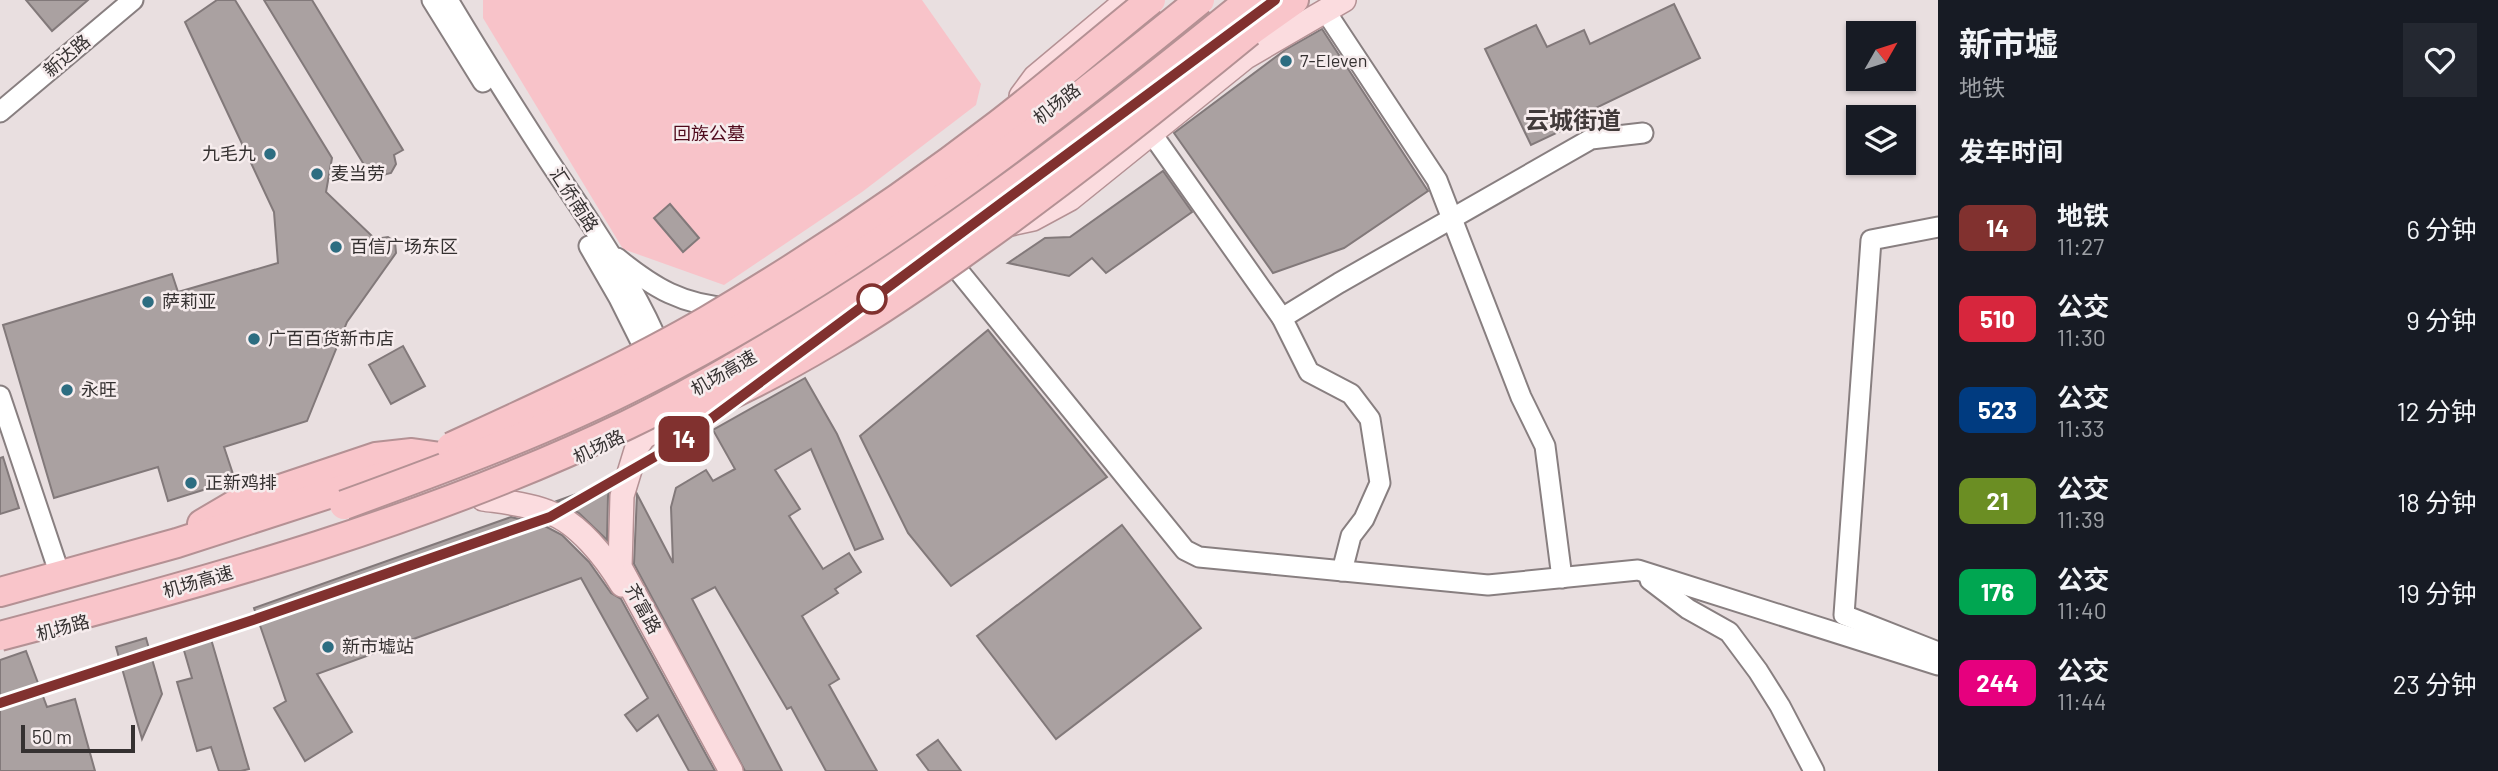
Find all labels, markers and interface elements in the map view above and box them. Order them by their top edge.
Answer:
north arrow [1846,21,1916,91]
map controls [1846,21,1916,175]
text: 新市墟 [1959,23,2058,63]
button: heart [2403,23,2477,97]
street label: 新达路 [39,29,94,81]
place label: 7-Eleven [1300,49,1368,71]
marker: 7-Eleven [1278,53,1294,69]
text: 地铁 [1959,73,2005,101]
street label: 机场路 [1028,78,1084,129]
district label: 云城街道 [1525,105,1621,134]
button: layers [1846,105,1916,175]
park label: 回族公墓 [673,122,745,144]
text: 发车时间 [1959,135,2063,166]
place label: 九毛九 [202,142,256,164]
marker: 九毛九 [262,146,278,162]
place label: 麦当劳 [331,162,385,184]
street label: 汇侨南路 [546,163,604,236]
marker: 麦当劳 [309,166,325,182]
text: 地铁 [2057,199,2109,230]
text: 14 [1986,213,2009,242]
text: 6 分钟 [2406,213,2477,244]
text: 11:27 [2057,232,2104,260]
place label: 百信广场东区 [350,235,458,257]
marker: 百信广场东区 [328,239,344,255]
unlabelled marker [857,284,887,314]
place label: 萨莉亚 [162,290,216,312]
text: 公交 [2057,290,2109,321]
marker: 萨莉亚 [140,294,156,310]
text: 510 [1980,304,2015,333]
text: 9 分钟 [2406,304,2477,335]
text: 11:30 [2057,323,2106,351]
place label: 广百百货新市店 [268,327,394,349]
marker: 广百百货新市店 [246,331,262,347]
street label: 机场高速 [687,345,760,400]
place label: 永旺 [81,378,117,400]
text: 公交 [2057,381,2109,412]
marker: 永旺 [59,382,75,398]
text: 523 [1978,395,2017,424]
text: 12 分钟 [2397,395,2477,426]
text: 11:33 [2057,414,2105,442]
line badge: 14 [652,416,716,462]
street label: 机场路 [569,424,628,468]
text: 14 [672,424,696,453]
place label: 正新鸡排 [205,471,277,493]
text: 公交 [2057,472,2109,503]
marker: 正新鸡排 [183,475,199,491]
text: 21 [1987,486,2008,515]
text: 18 分钟 [2397,486,2477,517]
text: 11:39 [2057,505,2105,533]
street label: 机场高速 [160,561,235,602]
text: 公交 [2057,563,2109,594]
text: 176 [1981,577,2014,606]
text: 19 分钟 [2397,577,2477,608]
street label: 齐富路 [621,580,667,637]
text: 11:40 [2057,596,2107,624]
street label: 机场路 [34,609,92,645]
place label: 新市墟站 [342,635,414,657]
marker: 新市墟站 [320,639,336,655]
text: 公交 [2057,654,2109,685]
text: 244 [1976,668,2019,697]
text: 23 分钟 [2393,668,2477,699]
text: 11:44 [2057,687,2106,715]
scale bar [21,722,135,754]
text: 50 m [32,725,72,748]

